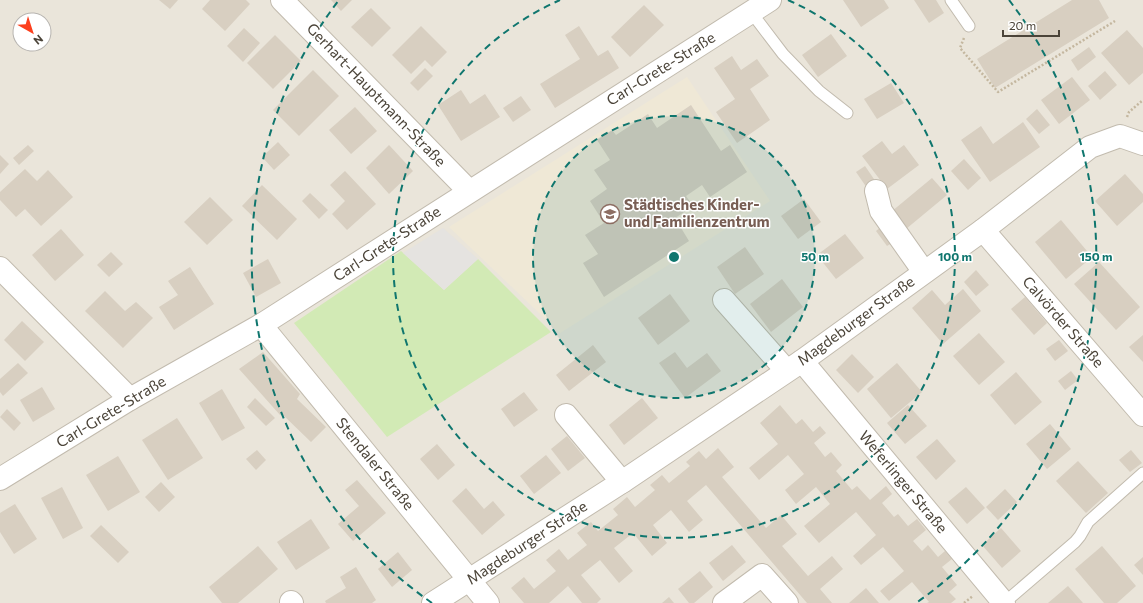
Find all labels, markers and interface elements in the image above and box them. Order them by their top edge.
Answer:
north arrow [12,12,52,52]
scale bar [1003,12,1059,38]
text: 20 m [1009,18,1036,32]
street label: Gerhart-Hauptmann-Straße [304,19,450,170]
street label: Carl-Grete-Straße [603,27,718,109]
text: N [31,33,46,48]
place label: Städtisches Kinder- und Familienzentrum [624,195,770,230]
street label: Carl-Grete-Straße [329,202,444,285]
school or university icon: Städtisches Kinder- und Familienzentrum [599,203,621,225]
text: 50 m [801,249,829,263]
text: 100 m [938,249,972,263]
text: 150 m [1079,249,1113,263]
centre of rings [667,250,681,264]
street label: Magdeburger Straße [793,272,917,369]
street label: Calvörder Straße [1019,272,1108,371]
street label: Carl-Grete-Straße [52,371,169,451]
street label: Stendaler Straße [333,413,419,513]
street label: Weferlinger Straße [856,427,952,536]
street label: Magdeburger Straße [463,496,590,588]

